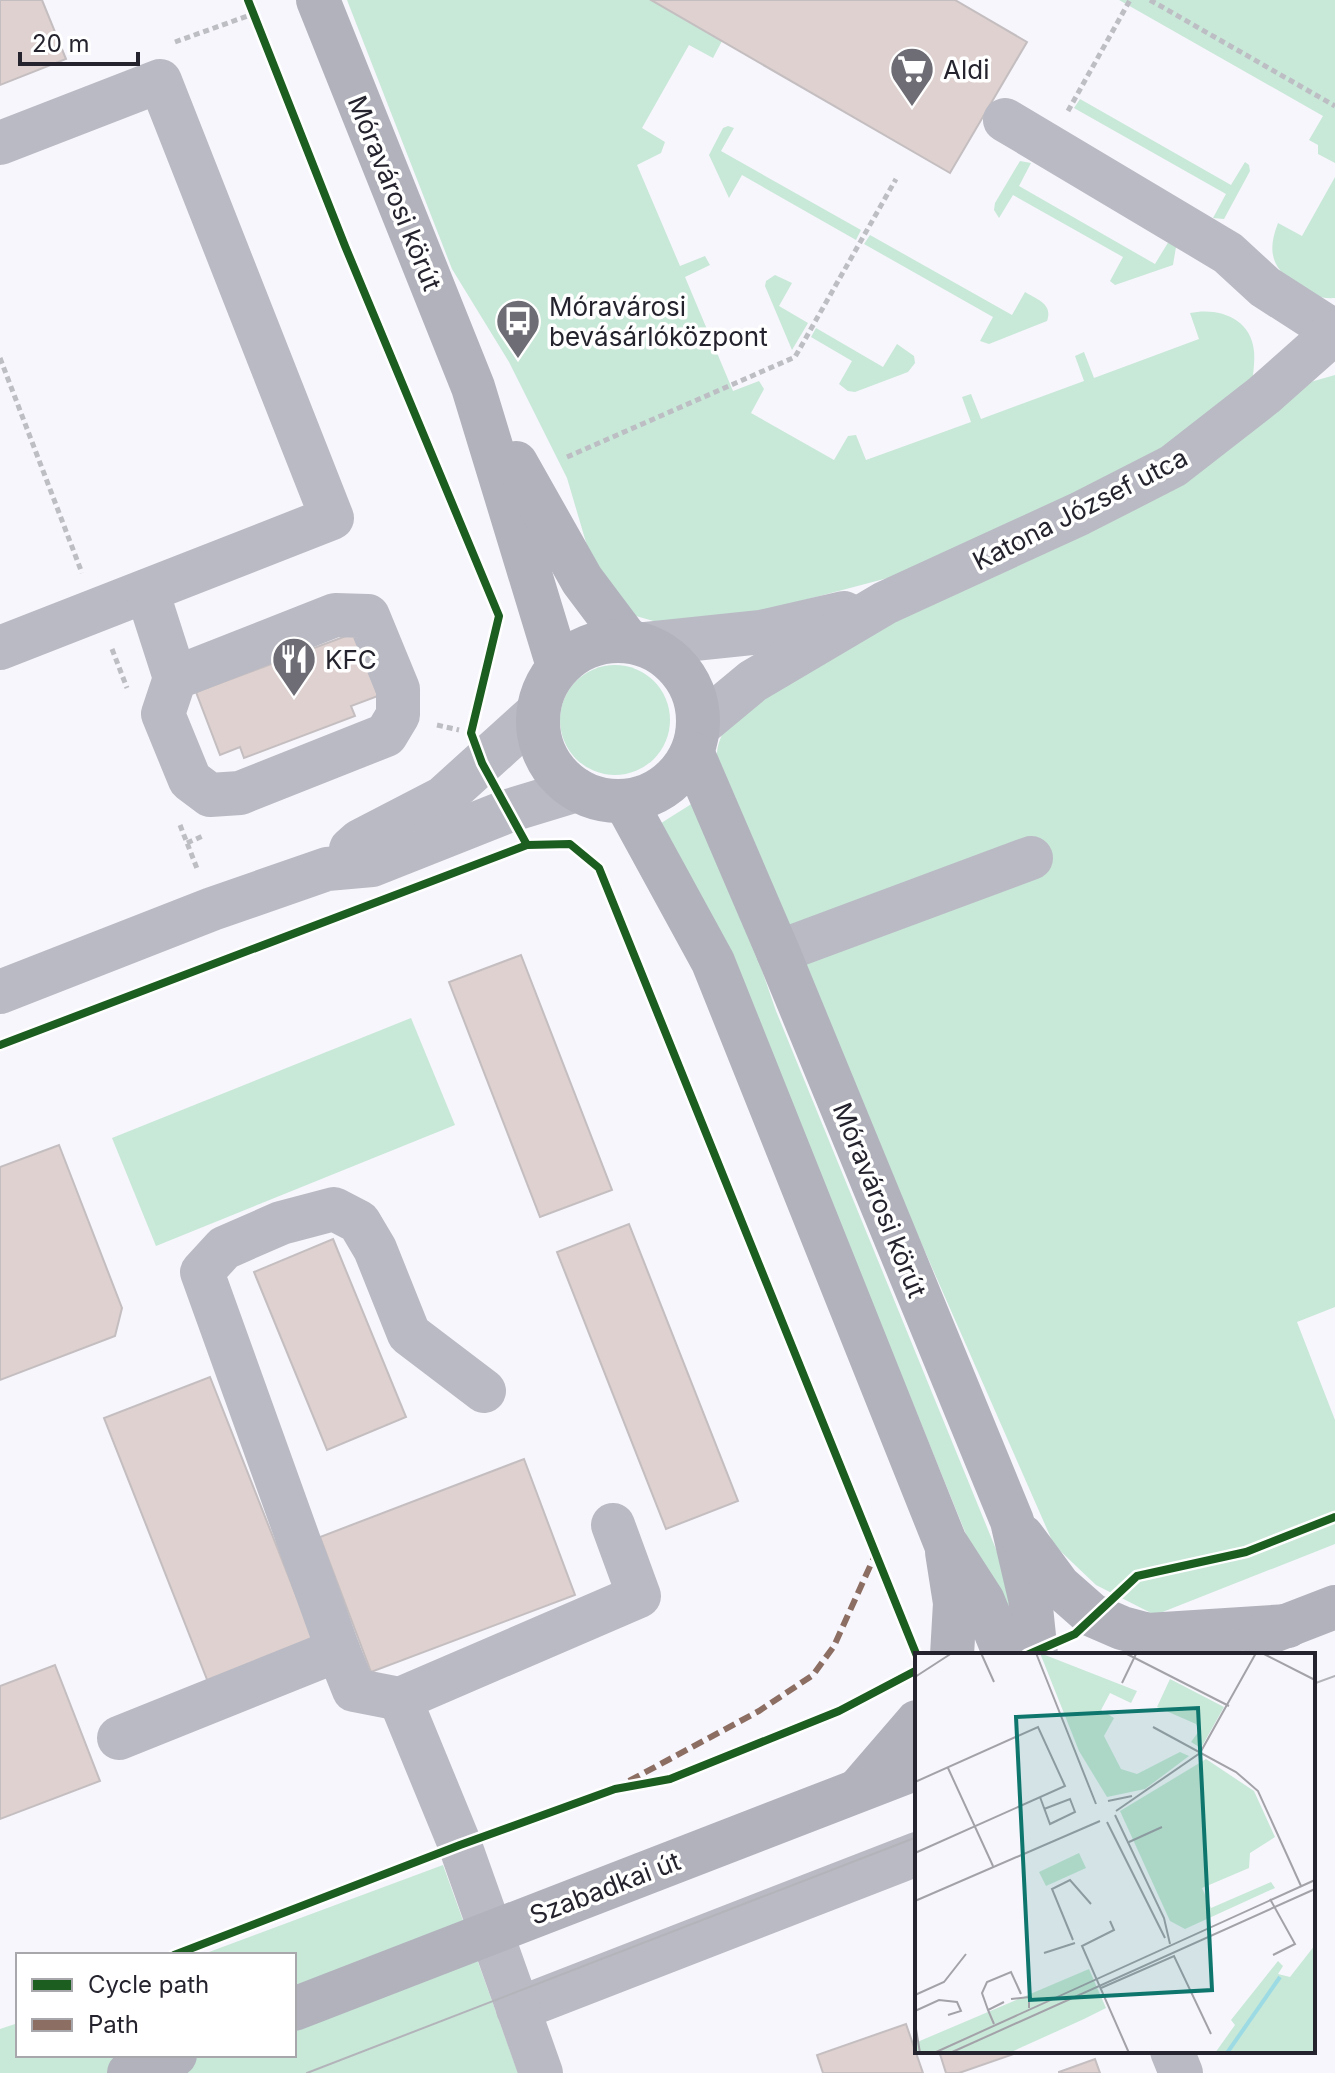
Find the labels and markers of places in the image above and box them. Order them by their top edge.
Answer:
supermarket icon: Aldi [888,45,936,108]
place label: Aldi [943,54,989,85]
place label: Móravárosi bevásárlóközpont [549,291,768,352]
bus stop icon: Móravárosi bevásárlóközpont [494,297,542,360]
restaurant icon: KFC [270,635,318,698]
place label: KFC [325,644,377,675]

